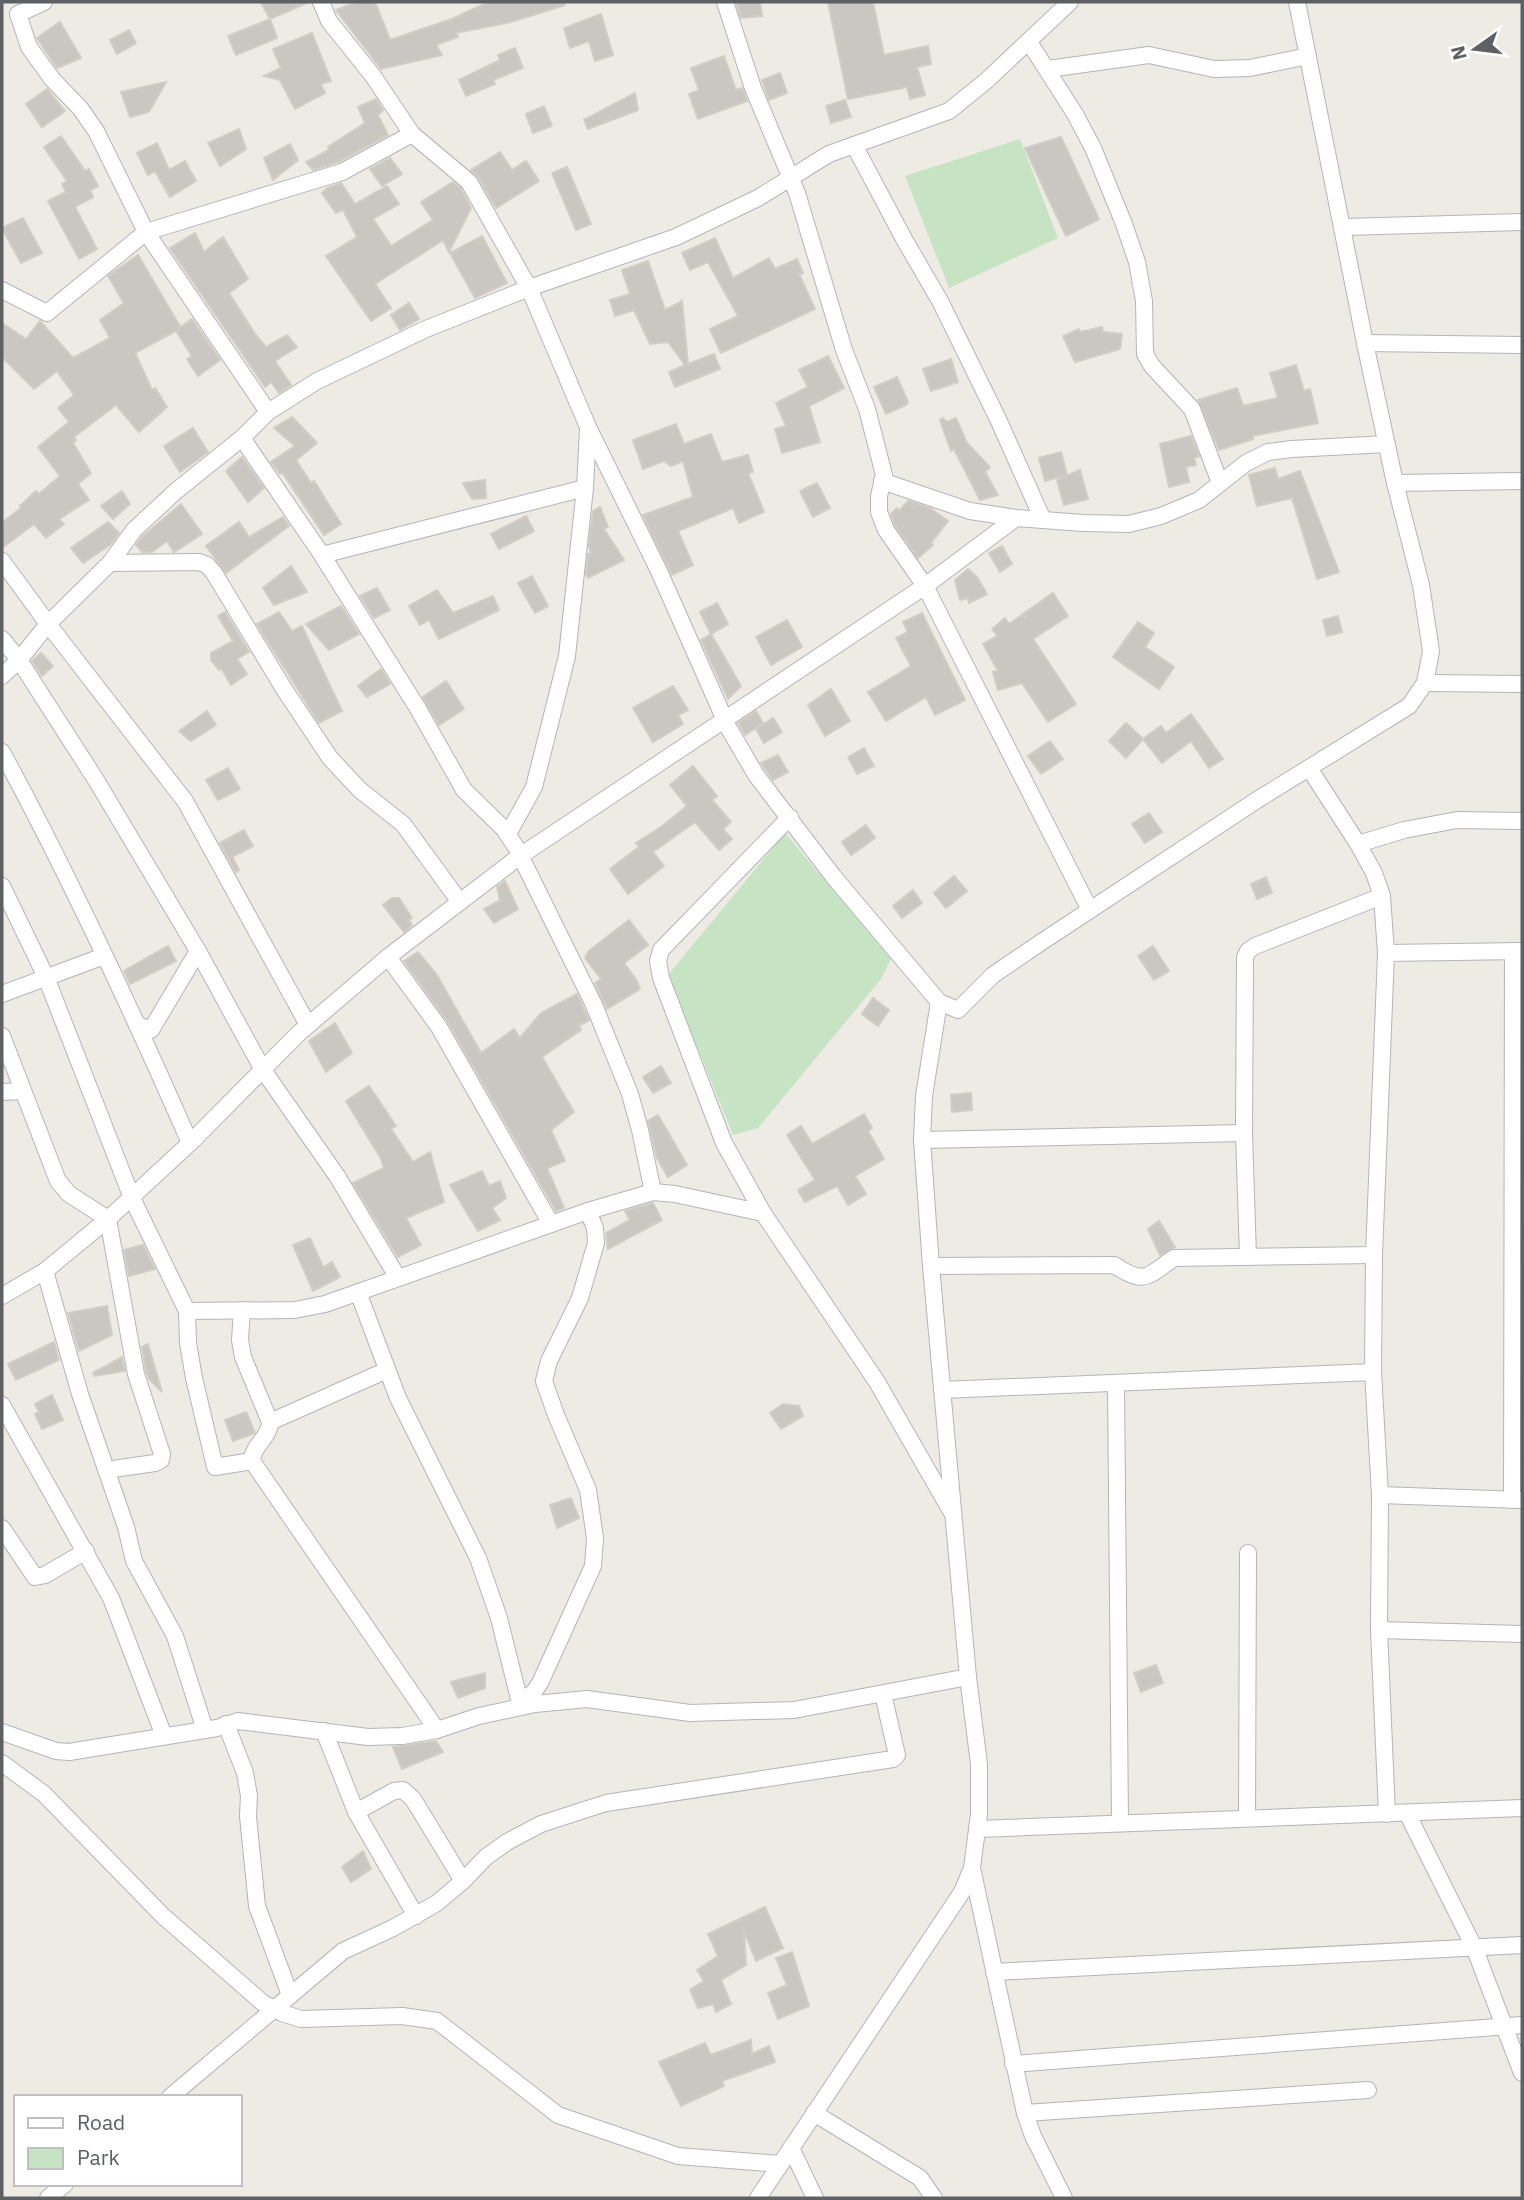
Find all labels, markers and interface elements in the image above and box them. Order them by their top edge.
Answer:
north arrow [1440,14,1510,84]
text: N [1445,44,1472,63]
legend [14,2095,242,2186]
text: Road [77,2108,125,2136]
text: Park [77,2143,120,2171]

